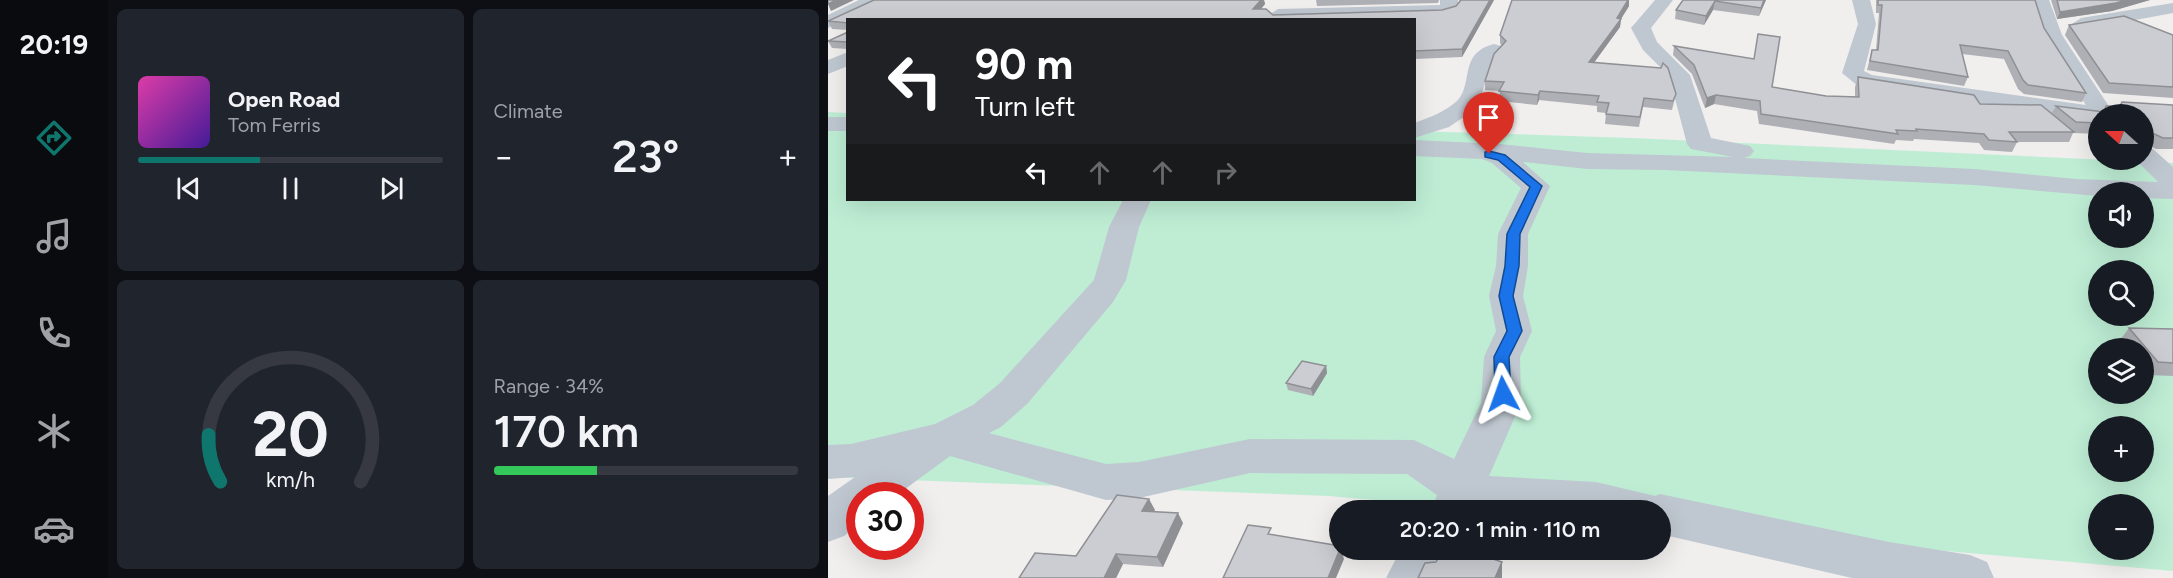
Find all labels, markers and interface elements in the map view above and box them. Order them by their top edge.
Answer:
text: 20:19 [20,28,88,61]
text: 90 m [975,39,1073,90]
icon: left [876,42,954,120]
text: Open Road [228,86,340,113]
text: Turn left [975,90,1075,123]
pin [1463,92,1514,154]
text: Climate [494,99,563,123]
icon: arrive [1472,101,1505,134]
north arrow [2088,104,2154,170]
map controls [2088,104,2154,560]
text: Tom Ferris [228,113,321,137]
icon: directions [33,117,75,159]
text: 23° [612,129,679,183]
text: − [494,137,514,176]
text: + [777,137,798,176]
icon: left [1020,156,1053,189]
icon: ahead [1083,156,1116,189]
icon: ahead [1146,156,1179,189]
icon: right [1209,156,1242,189]
icon: previous [172,172,205,205]
icon: pause [274,172,307,205]
icon: next [375,172,408,205]
button: sound [2088,182,2154,248]
icon: music [33,215,75,257]
button: search [2088,260,2154,326]
icon: phone [33,312,75,354]
button: layers [2088,338,2154,404]
position arrow [1471,362,1535,426]
text: Range · 34% [494,374,604,398]
text: 20 [252,397,329,472]
text: 170 km [494,404,639,458]
icon: climate [33,410,75,452]
button: + [2088,416,2154,482]
text: km/h [266,467,315,492]
speed limit sign: 30 [846,482,924,560]
button: − [2088,494,2154,560]
icon: car [33,508,75,550]
text: 20:20 · 1 min · 110 m [1400,516,1600,543]

